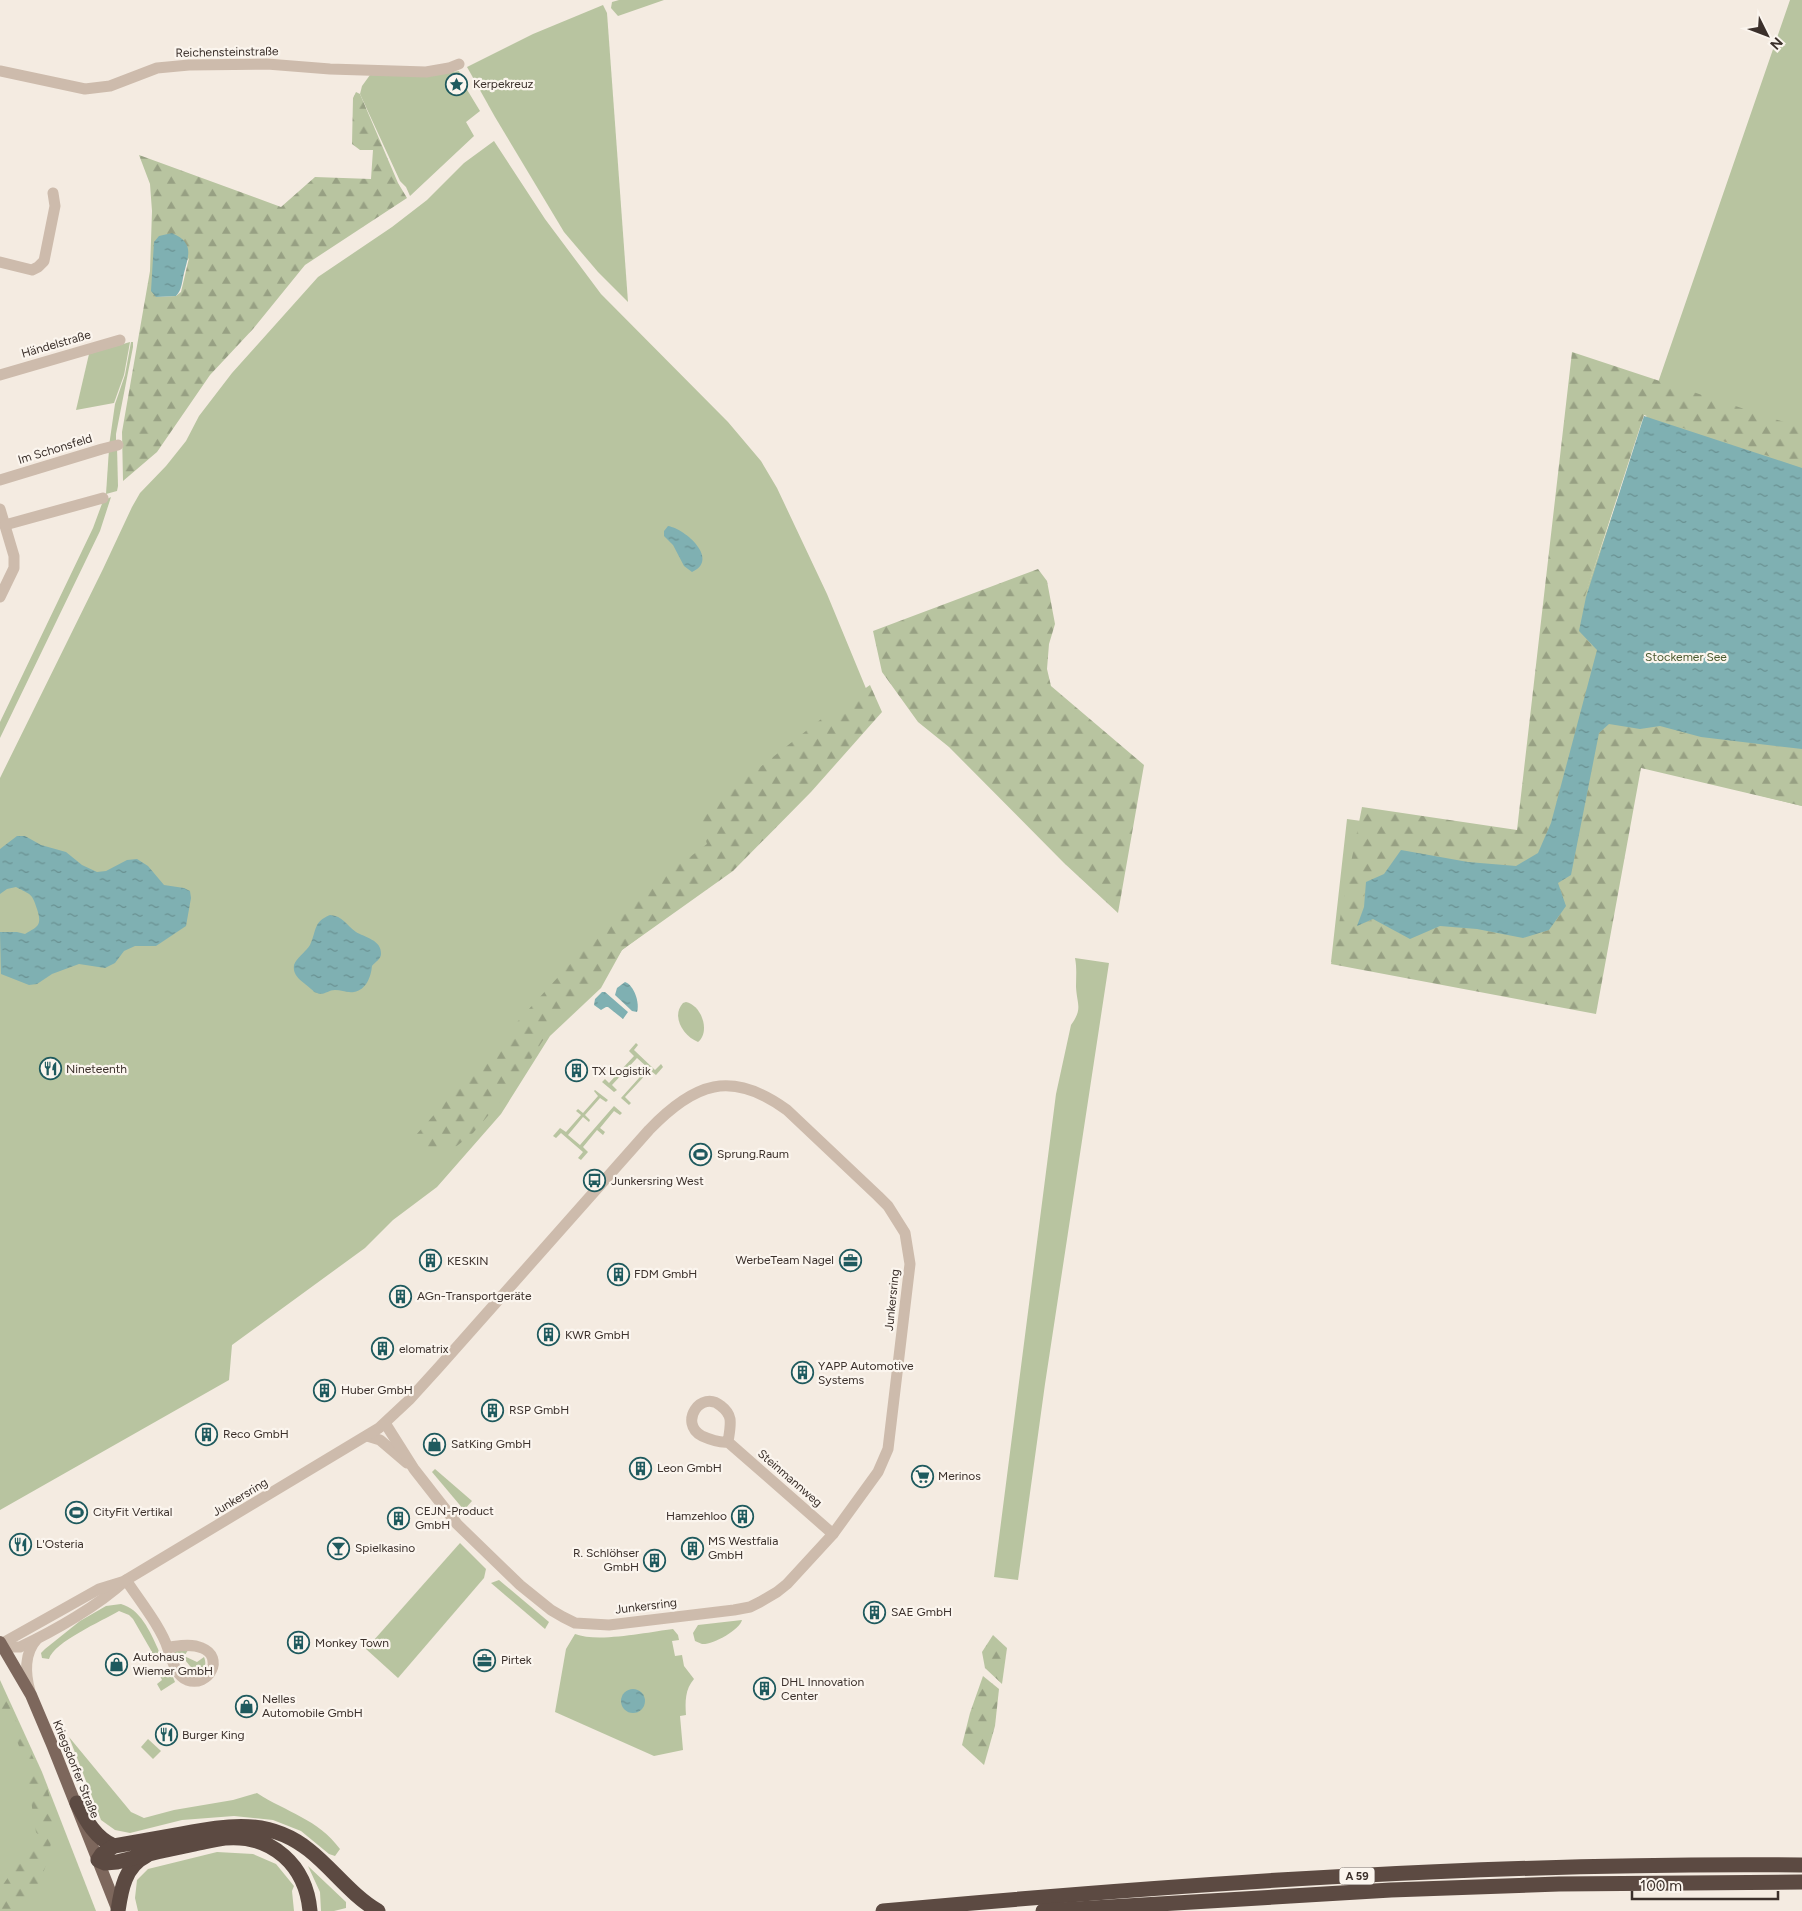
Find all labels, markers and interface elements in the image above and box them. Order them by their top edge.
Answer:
north arrow [1742,10,1792,60]
text: N [1766,34,1786,53]
street label: Reichensteinstraße [175,44,279,60]
place icon: Kerpekreuz [445,72,469,96]
place label: Kerpekreuz [473,77,534,91]
street label: Händelstraße [20,327,93,361]
street label: Im Schonsfeld [16,431,94,467]
park label: Stockemer See [1645,650,1727,664]
restaurant icon: Nineteenth [38,1057,62,1081]
building icon: TX Logistik [564,1059,588,1083]
place label: Nineteenth [66,1062,127,1076]
place label: TX Logistik [592,1064,651,1078]
sports icon: Sprung.Raum [689,1142,713,1166]
place label: Sprung.Raum [717,1147,789,1161]
bus stop icon: Junkersring West [583,1169,607,1193]
place label: Junkersring West [611,1174,704,1188]
office icon: WerbeTeam Nagel [838,1248,862,1272]
building icon: KESKIN [419,1249,443,1273]
place label: WerbeTeam Nagel [735,1253,834,1267]
place label: KESKIN [447,1254,489,1268]
building icon: FDM GmbH [606,1262,630,1286]
place label: FDM GmbH [634,1267,697,1281]
street label: Junkersring [882,1268,902,1332]
building icon: AGn-Transportgeräte [389,1284,413,1308]
place label: AGn-Transportgeräte [417,1289,532,1303]
building icon: KWR GmbH [537,1323,561,1347]
place label: KWR GmbH [565,1328,630,1342]
building icon: elomatrix [371,1337,395,1361]
place label: elomatrix [399,1342,449,1356]
place label: YAPP Automotive Systems [818,1359,914,1387]
building icon: YAPP Automotive Systems [790,1361,814,1385]
building icon: Huber GmbH [313,1378,337,1402]
place label: Huber GmbH [341,1383,413,1397]
building icon: RSP GmbH [481,1398,505,1422]
place label: RSP GmbH [509,1403,569,1417]
building icon: Reco GmbH [195,1422,219,1446]
place label: Reco GmbH [223,1427,289,1441]
shop icon: SatKing GmbH [423,1432,447,1456]
place label: SatKing GmbH [451,1437,531,1451]
street label: Steinmannweg [755,1446,825,1510]
building icon: Leon GmbH [629,1456,653,1480]
place label: Leon GmbH [657,1461,722,1475]
supermarket icon: Merinos [910,1464,934,1488]
place label: Merinos [938,1469,981,1483]
street label: Junkersring [210,1475,270,1519]
sports icon: CityFit Vertikal [65,1500,89,1524]
place label: CEJN-Product GmbH [415,1504,494,1532]
building icon: Hamzehloo [731,1504,755,1528]
place label: CityFit Vertikal [93,1505,172,1519]
building icon: CEJN-Product GmbH [387,1506,411,1530]
place label: Hamzehloo [666,1509,727,1523]
restaurant icon: L'Osteria [8,1532,32,1556]
place label: MS Westfalia GmbH [708,1534,778,1562]
bar icon: Spielkasino [327,1536,351,1560]
building icon: MS Westfalia GmbH [680,1536,704,1560]
place label: L'Osteria [36,1537,84,1551]
place label: Spielkasino [355,1541,415,1555]
place label: R. Schlöhser GmbH [573,1546,639,1574]
building icon: R. Schlöhser GmbH [643,1548,667,1572]
street label: Junkersring [614,1595,678,1617]
building icon: SAE GmbH [863,1600,887,1624]
place label: SAE GmbH [891,1605,952,1619]
building icon: Monkey Town [287,1631,311,1655]
place label: Monkey Town [315,1636,389,1650]
office icon: Pirtek [473,1648,497,1672]
place label: Autohaus Wiemer GmbH [133,1650,213,1678]
shop icon: Autohaus Wiemer GmbH [105,1652,129,1676]
place label: Pirtek [501,1653,532,1667]
place label: DHL Innovation Center [781,1675,864,1703]
building icon: DHL Innovation Center [753,1677,777,1701]
place label: Nelles Automobile GmbH [262,1692,363,1720]
shop icon: Nelles Automobile GmbH [234,1694,258,1718]
street label: Kriegsdorfer Straße [50,1718,102,1821]
restaurant icon: Burger King [154,1723,178,1747]
place label: Burger King [182,1728,245,1742]
road number: A 59 [1340,1868,1374,1884]
scale bar [1632,1868,1778,1900]
text: 100 m [1640,1877,1682,1895]

